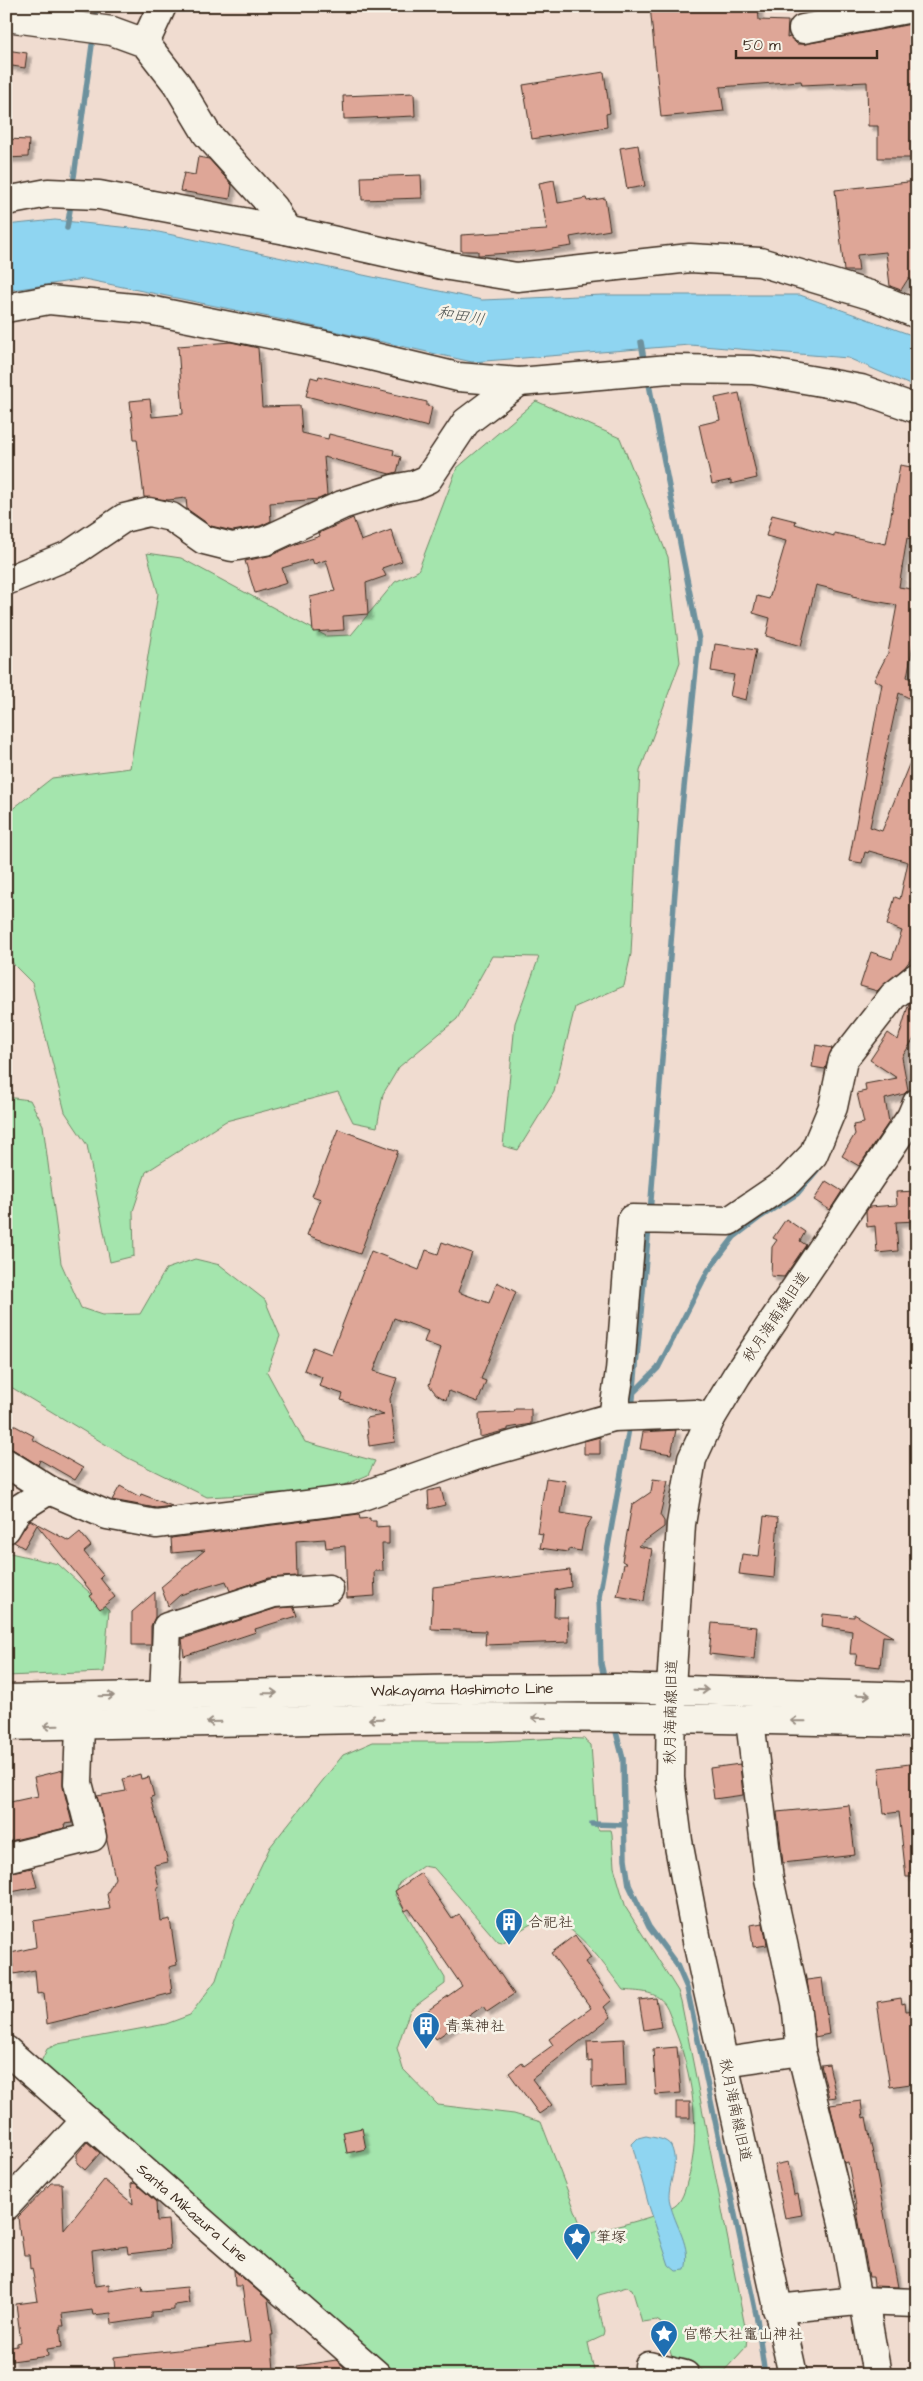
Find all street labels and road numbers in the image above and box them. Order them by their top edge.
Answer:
street label: 秋月海南線旧道 [738,1268,814,1366]
street label: 秋月海南線旧道 [660,1659,682,1765]
street label: Wakayama Hashimoto Line [371,1678,553,1703]
street label: 秋月海南線旧道 [714,2056,756,2164]
street label: Santa Mikazura Line [132,2159,252,2267]

